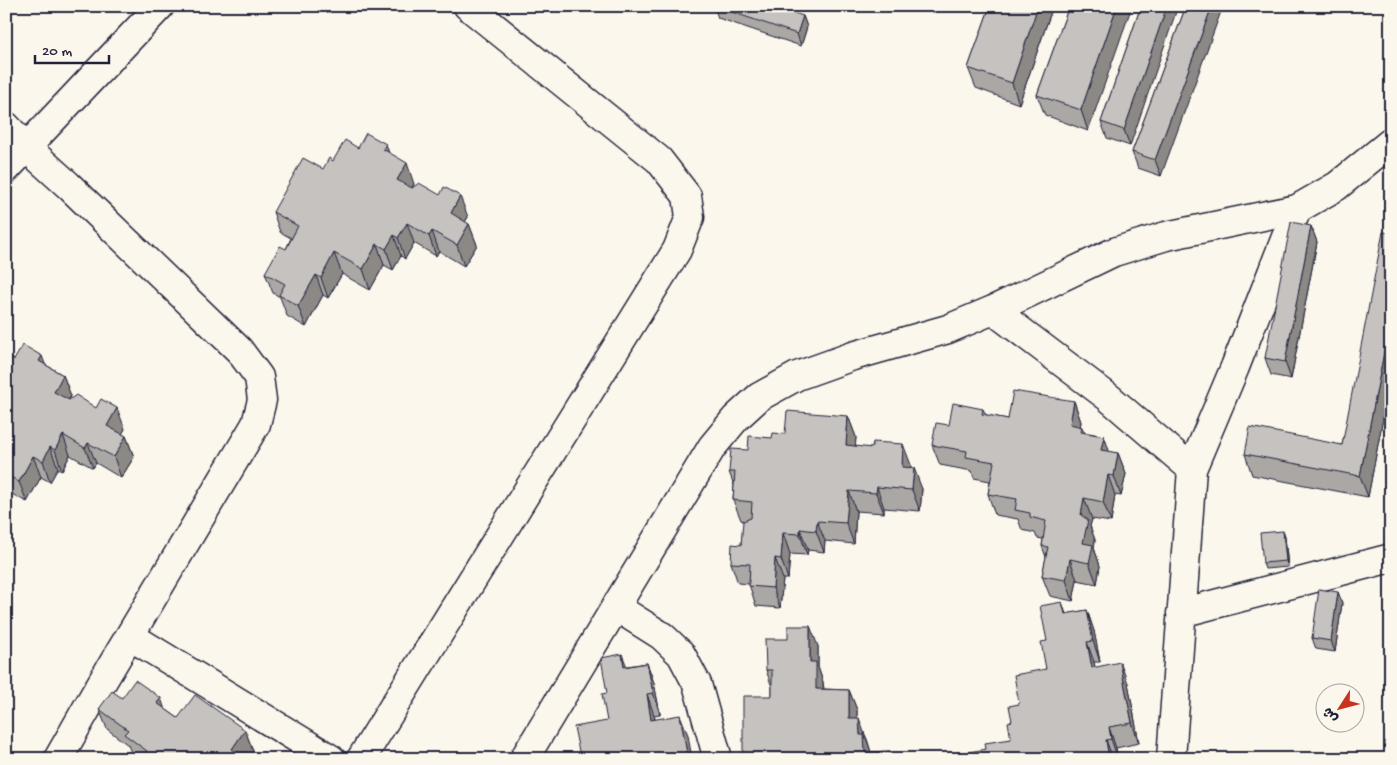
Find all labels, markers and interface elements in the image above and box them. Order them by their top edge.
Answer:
scale bar [35,32,109,64]
text: 20 m [42,43,72,61]
north arrow [1314,682,1364,732]
text: ش [1320,703,1343,725]

